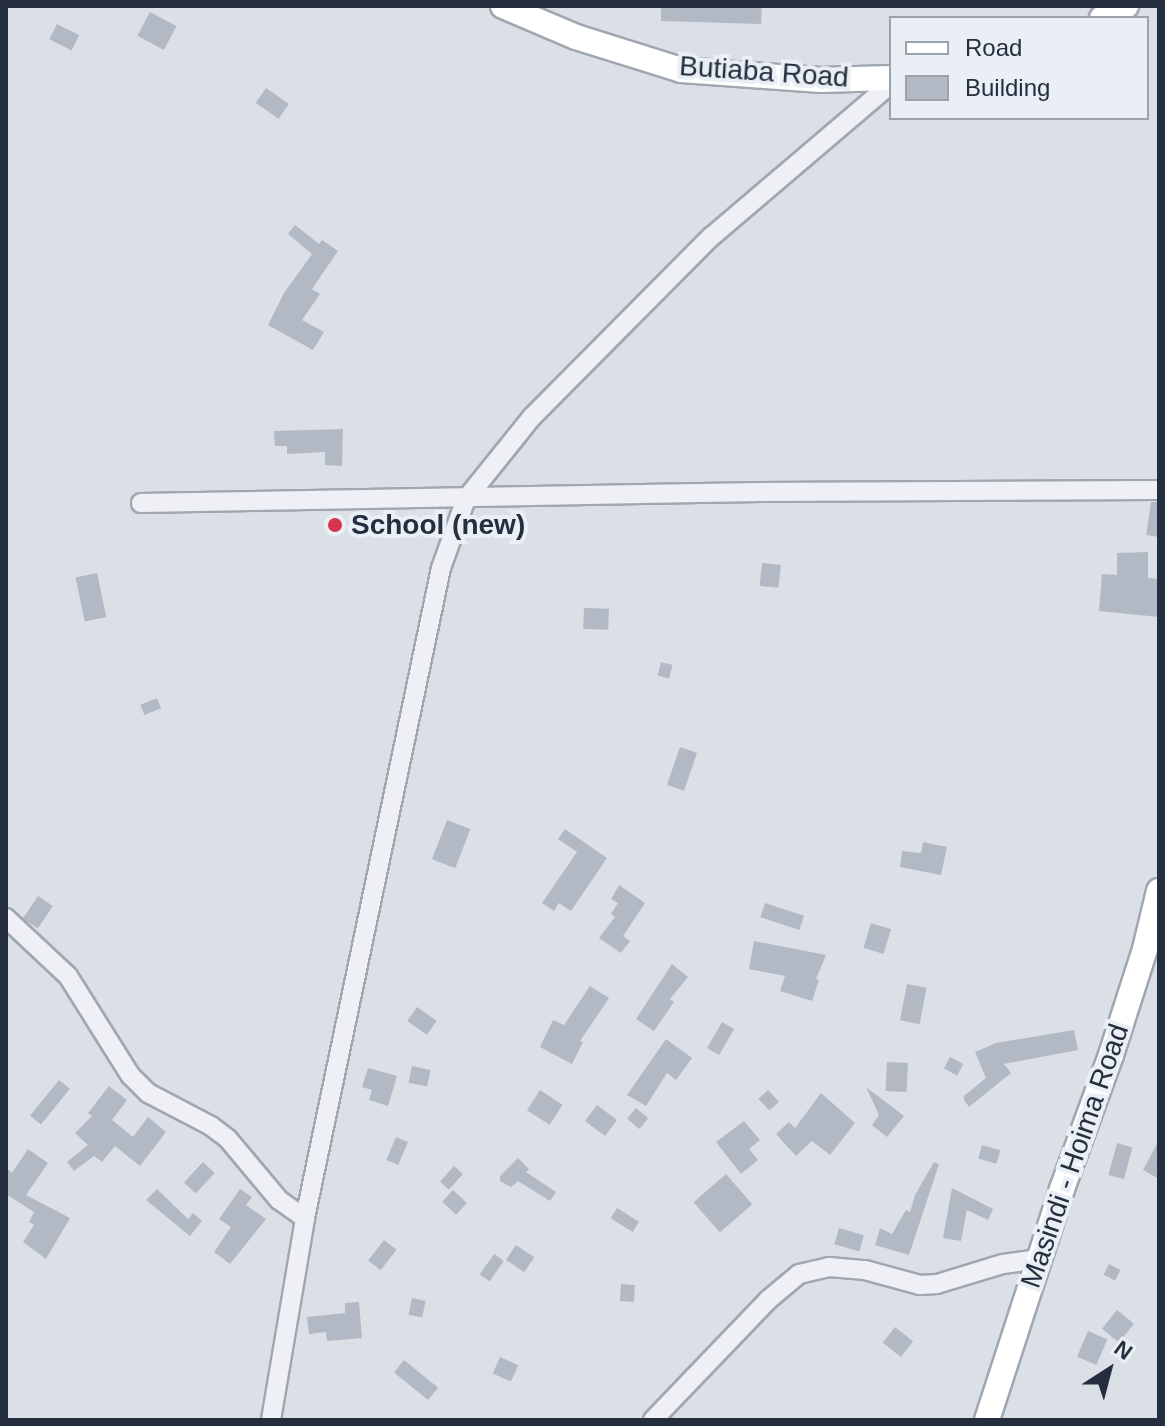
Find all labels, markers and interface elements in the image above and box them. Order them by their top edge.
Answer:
legend [889,16,1149,120]
text: Road [965,34,1022,61]
street label: Butiaba Road [678,49,850,95]
text: Building [965,74,1050,101]
place label: School (new) [351,508,525,542]
marker: School (new) [326,516,344,534]
street label: Masindi - Hoima Road [1014,1020,1136,1292]
north arrow [1069,1330,1149,1410]
text: N [1110,1335,1137,1365]

